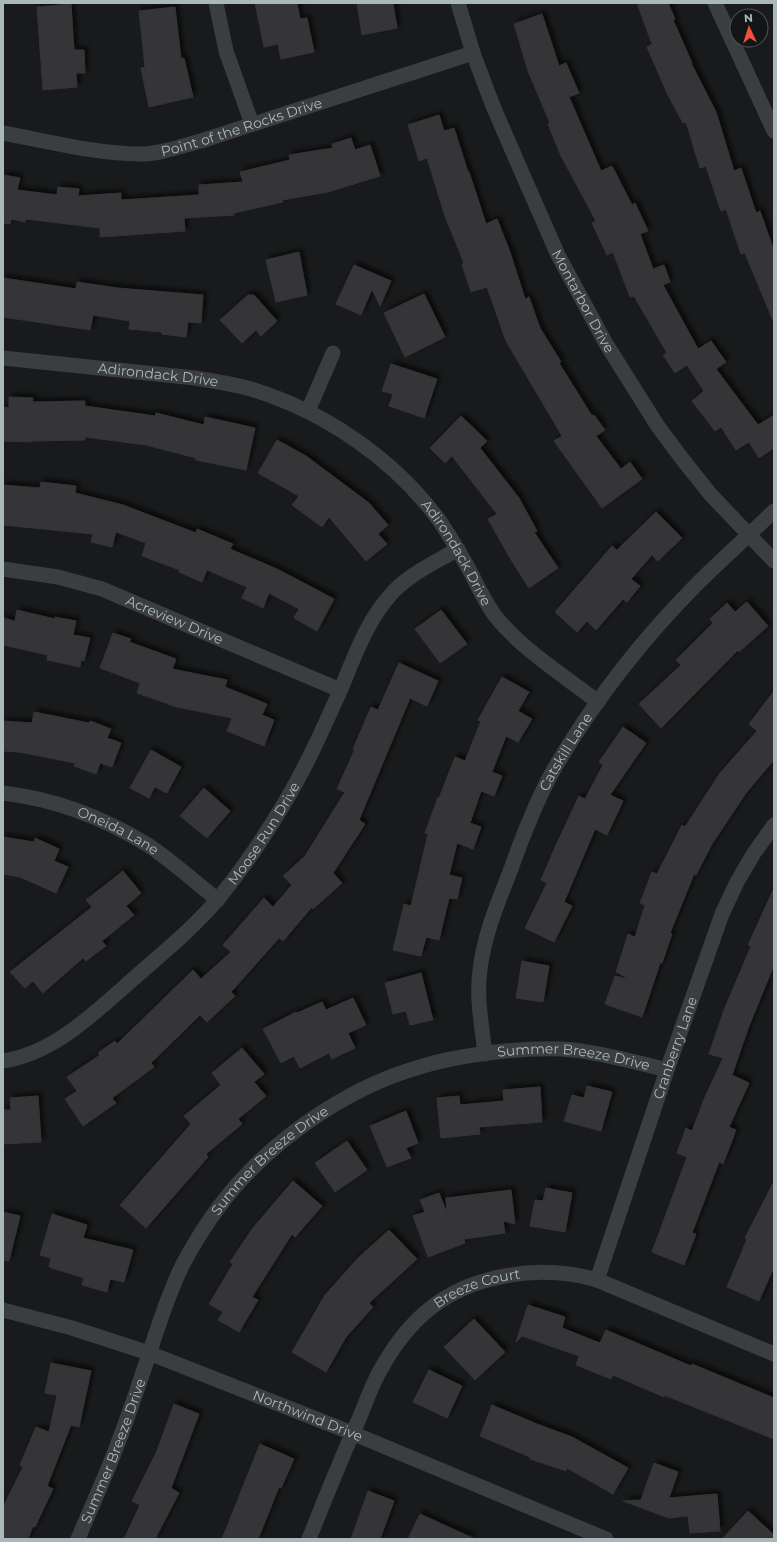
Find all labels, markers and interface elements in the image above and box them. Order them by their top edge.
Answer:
north arrow [729,8,769,48]
text: N [743,11,753,25]
street label: Point of the Rocks Drive [159,93,324,160]
street label: Montarbor Drive [548,246,619,356]
street label: Adirondack Drive [97,359,220,391]
street label: Adirondack Drive [417,496,495,609]
street label: Acreview Drive [123,591,226,648]
street label: Catskill Lane [535,709,596,794]
street label: Moose Run Drive [224,779,304,888]
street label: Oneida Lane [75,803,163,859]
street label: Cranberry Lane [649,994,701,1101]
street label: Summer Breeze Drive [496,1039,652,1074]
street label: Summer Breeze Drive [207,1102,331,1219]
street label: Breeze Court [430,1265,522,1312]
street label: Summer Breeze Drive [77,1376,149,1526]
street label: Northwind Drive [250,1386,365,1445]

